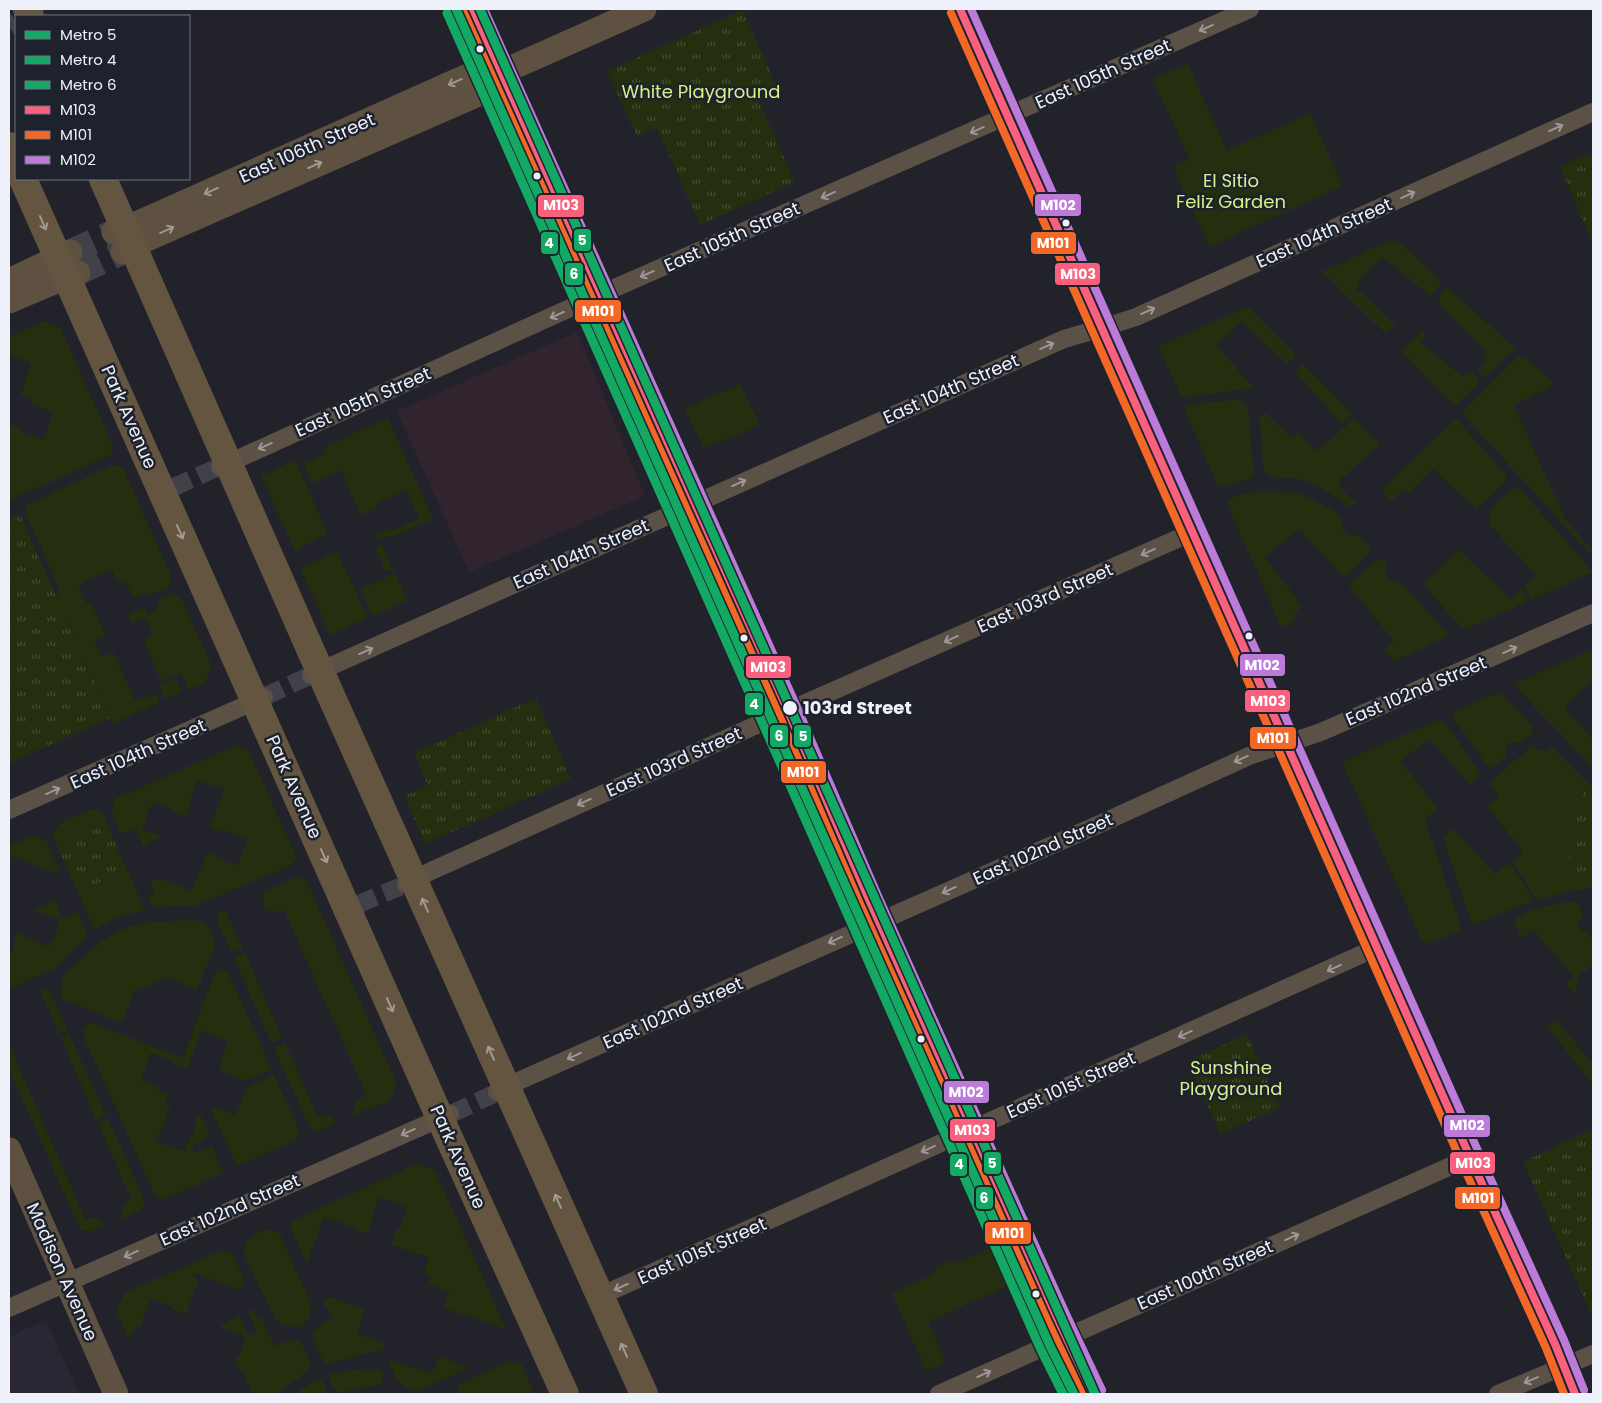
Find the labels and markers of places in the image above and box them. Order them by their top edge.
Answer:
unlabelled marker [475,44,485,54]
unlabelled marker [532,171,542,181]
unlabelled marker [1061,218,1071,228]
unlabelled marker [1244,631,1254,641]
unlabelled marker [739,633,749,643]
place label: 103rd Street [803,695,912,720]
marker: 103rd Street [781,699,799,717]
unlabelled marker [916,1034,926,1044]
unlabelled marker [1031,1289,1041,1299]

